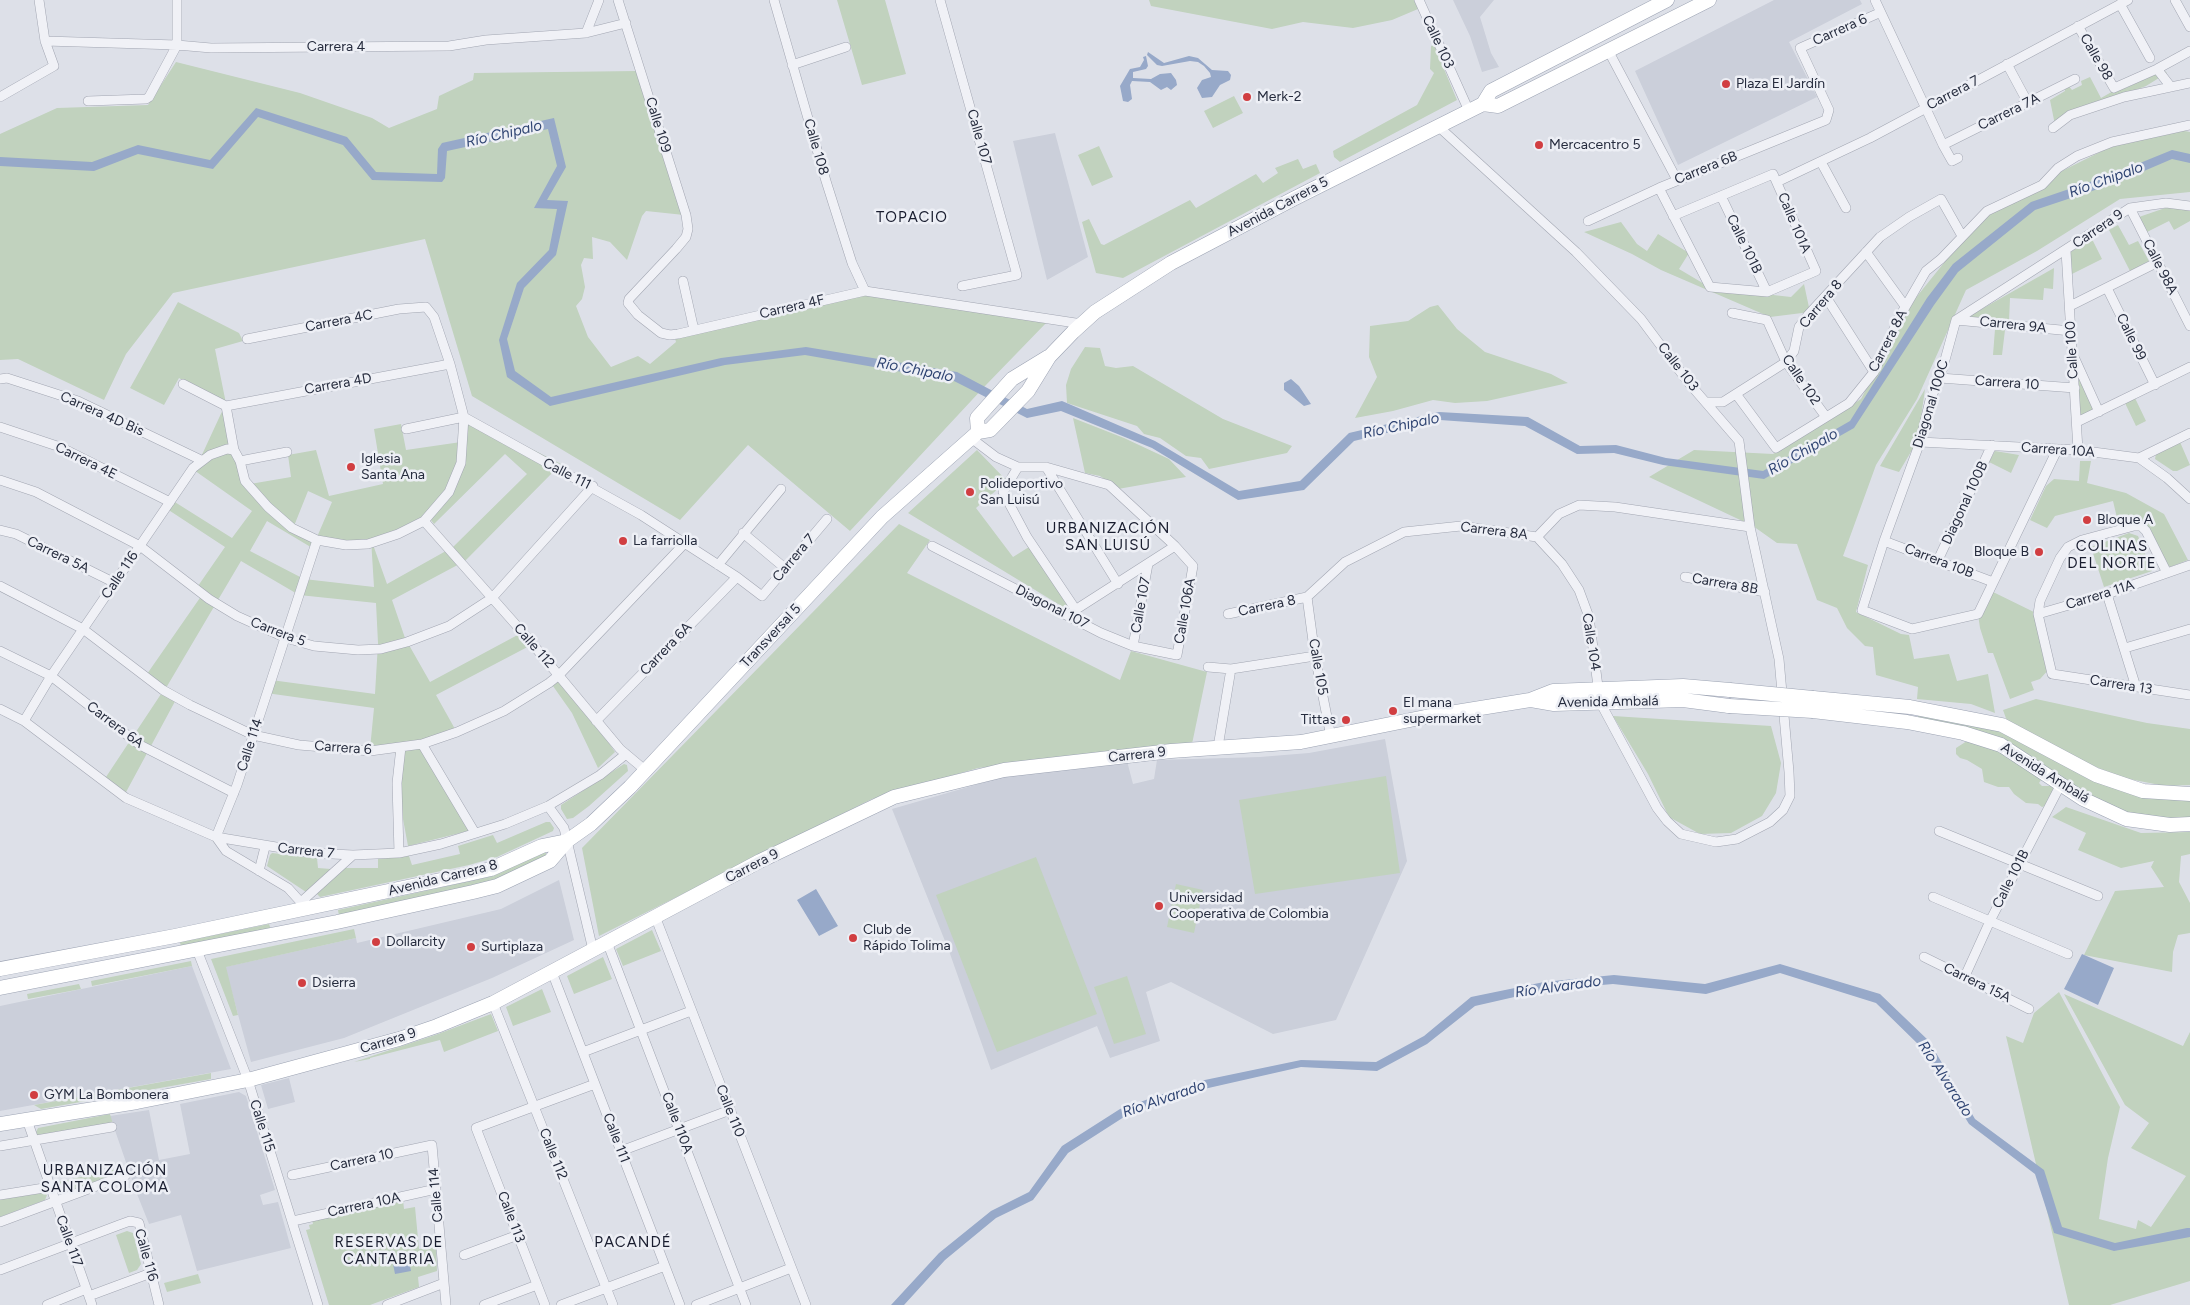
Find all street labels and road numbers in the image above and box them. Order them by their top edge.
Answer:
street label: Carrera 6 [1810,11,1870,49]
street label: Calle 103 [1418,13,1458,71]
street label: Calle 98 [2076,31,2116,83]
street label: Carrera 4 [307,39,365,55]
street label: Carrera 7 [1924,72,1982,114]
street label: Carrera 7A [1975,90,2043,134]
street label: Calle 109 [642,95,674,155]
street label: Calle 107 [963,107,995,167]
street label: Calle 108 [800,117,832,177]
street label: Carrera 6B [1672,148,1740,188]
street label: Avenida Carrera 5 [1225,173,1331,241]
street label: Calle 101A [1774,190,1814,256]
street label: Carrera 9 [2069,206,2127,252]
street label: Calle 101B [1723,212,1765,276]
street label: Calle 98A [2139,236,2181,298]
street label: Carrera 8 [1796,276,1846,332]
street label: Carrera 4F [758,291,826,323]
street label: Carrera 4C [304,306,374,336]
street label: Carrera 8A [1865,307,1911,375]
street label: Calle 99 [2112,311,2150,363]
street label: Carrera 9A [1979,313,2047,337]
street label: Calle 100 [2062,320,2082,380]
street label: Calle 103 [1654,339,1702,395]
street label: Calle 102 [1778,352,1824,408]
street label: Diagonal 100C [1910,358,1952,450]
street label: Carrera 4D [303,370,373,398]
street label: Carrera 10 [1974,372,2040,394]
street label: Carrera 4D Bis [58,388,146,440]
street label: Carrera 4E [52,439,120,483]
street label: Carrera 10A [2021,439,2095,461]
street label: Calle 111 [540,455,594,493]
street label: Diagonal 100B [1938,459,1992,547]
street label: Carrera 8A [1459,519,1529,543]
street label: Carrera 7 [769,531,819,585]
street label: Carrera 5A [24,533,92,577]
street label: Carrera 10B [1902,540,1976,582]
street label: Calle 116 [98,548,142,602]
street label: Carrera 8B [1691,570,1759,598]
street label: Calle 107 [1128,576,1154,634]
street label: Calle 106A [1171,577,1199,645]
street label: Carrera 11A [2064,577,2136,613]
street label: Diagonal 107 [1012,581,1092,633]
street label: Carrera 8 [1237,592,1297,620]
street label: Transversal 5 [737,601,805,671]
street label: Calle 104 [1578,612,1604,672]
street label: Carrera 5 [248,614,308,650]
street label: Carrera 6A [637,619,695,679]
street label: Calle 112 [510,620,558,672]
street label: Calle 105 [1305,637,1331,697]
street label: Carrera 13 [2089,672,2153,698]
street label: Avenida Ambalá [1557,693,1659,711]
street label: Carrera 6A [83,698,147,752]
street label: Calle 114 [234,716,266,774]
street label: Carrera 6 [314,738,372,758]
street label: Avenida Ambalá [1998,739,2092,807]
street label: Carrera 9 [1107,744,1167,766]
street label: Carrera 7 [277,840,335,862]
street label: Carrera 9 [723,845,781,887]
street label: Calle 101B [1989,847,2033,911]
street label: Avenida Carrera 8 [387,856,499,900]
street label: Carrera 15A [1941,959,2013,1007]
street label: Carrera 9 [358,1025,418,1057]
street label: Calle 110 [712,1082,748,1140]
street label: Calle 110A [658,1090,696,1156]
street label: Calle 115 [246,1098,278,1154]
street label: Calle 111 [599,1111,633,1165]
street label: Calle 112 [535,1126,571,1182]
street label: Carrera 10 [329,1145,395,1175]
street label: Calle 114 [425,1167,447,1223]
street label: Carrera 10A [326,1189,402,1221]
street label: Calle 113 [494,1189,528,1245]
street label: Calle 117 [52,1213,86,1269]
street label: Calle 116 [130,1227,162,1283]

